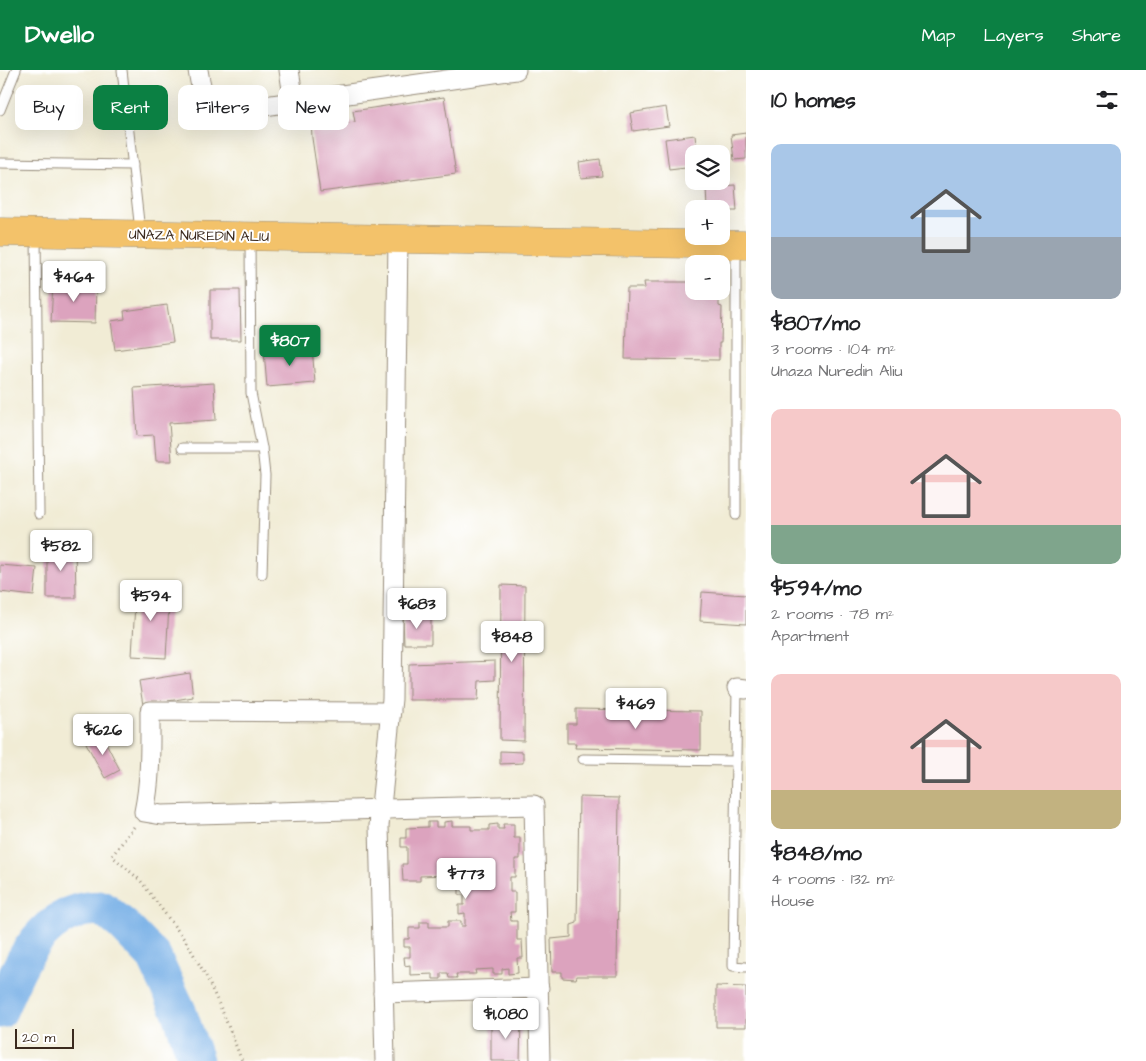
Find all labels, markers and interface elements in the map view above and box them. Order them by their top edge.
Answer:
text: Dwello [25,18,94,52]
text: Map [921,23,955,48]
text: Layers [983,23,1044,48]
text: Share [1072,23,1121,48]
chip: Buy [15,85,83,130]
chip: Rent [93,85,168,130]
chip: Filters [178,85,268,130]
chip: New [278,85,349,130]
text: 10 homes [771,86,856,115]
icon: filters [1093,86,1121,114]
map controls [685,145,730,300]
button: layers [685,145,730,190]
icon: home [901,176,991,266]
button: + [685,200,730,245]
street label: UNAZA NUREDIN ALIU [129,225,269,247]
button: − [685,255,730,300]
pin: $464 [44,260,104,303]
text: $464 [54,266,94,288]
text: $807/mo [771,309,860,338]
pin: $807 [260,324,320,367]
text: $807 [270,330,310,352]
text: 3 rooms · 104 m² [771,338,896,360]
text: Unaza Nuredin Aliu [771,360,903,382]
icon: home [901,441,991,531]
pin: $582 [31,530,91,572]
text: $582 [41,535,81,557]
text: $594/mo [771,574,862,603]
pin: $594 [121,580,181,622]
text: $594 [131,585,171,607]
pin: $683 [387,588,447,630]
text: $683 [398,593,436,615]
text: 2 rooms · 78 m² [771,603,894,625]
pin: $848 [482,620,542,663]
text: Apartment [771,625,849,647]
text: $848 [492,626,532,648]
pin: $469 [606,688,666,730]
text: $469 [617,693,655,715]
icon: home [901,706,991,796]
pin: $626 [73,714,133,756]
text: $626 [84,719,122,741]
text: $848/mo [771,839,862,868]
pin: $773 [436,858,496,900]
text: $773 [448,863,484,885]
text: 4 rooms · 132 m² [771,868,895,890]
text: House [771,890,815,912]
pin: $1,080 [465,998,547,1040]
text: $1,080 [484,1003,528,1025]
scale bar [15,1026,74,1049]
text: 20 m [22,1028,55,1048]

